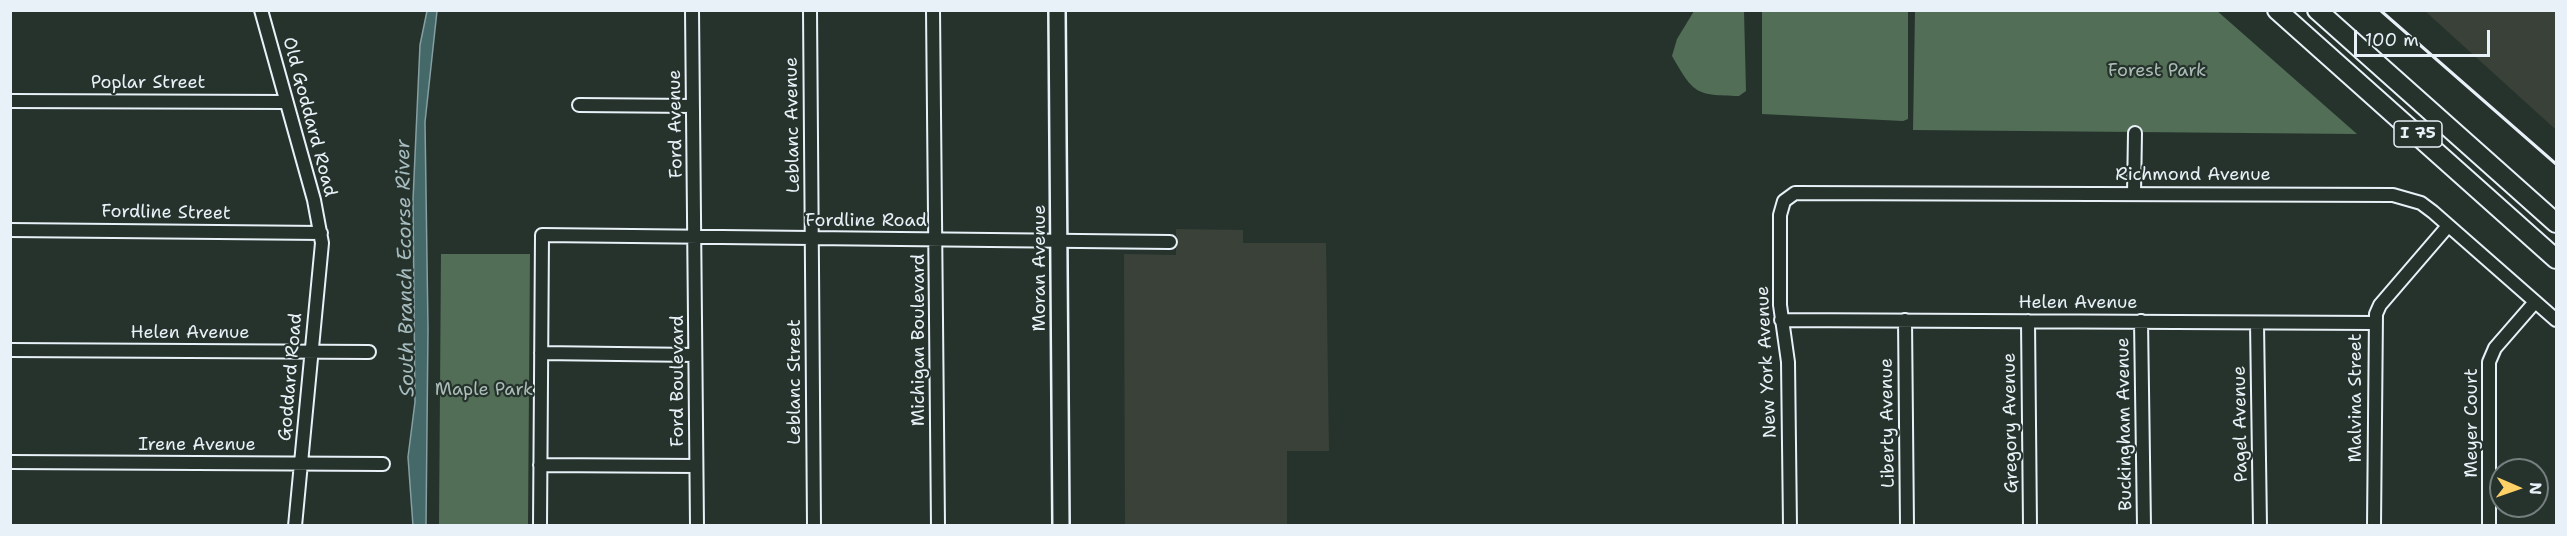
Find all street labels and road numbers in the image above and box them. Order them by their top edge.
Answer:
street label: Old Goddard Road [277,35,341,199]
street label: Leblanc Avenue [781,57,805,193]
street label: Ford Avenue [664,69,688,179]
street label: Poplar Street [91,72,205,94]
road number: I 75 [2394,121,2442,147]
street label: Richmond Avenue [2115,164,2271,186]
street label: Fordline Street [101,201,231,225]
street label: Moran Avenue [1029,205,1051,331]
street label: Fordline Road [805,210,927,232]
street label: Michigan Boulevard [908,254,930,426]
street label: New York Avenue [1752,285,1782,439]
street label: Helen Avenue [2019,292,2137,314]
street label: Goddard Road [275,312,307,442]
street label: Ford Boulevard [667,315,689,447]
street label: Leblanc Street [784,319,806,445]
street label: Helen Avenue [131,322,249,344]
street label: Malvina Street [2345,333,2367,463]
street label: Buckingham Avenue [2113,337,2137,511]
street label: Gregory Avenue [1999,352,2023,494]
street label: Liberty Avenue [1876,358,1900,488]
street label: Pagel Avenue [2229,366,2253,482]
street label: Meyer Court [2461,368,2483,478]
street label: Irene Avenue [138,434,256,456]

